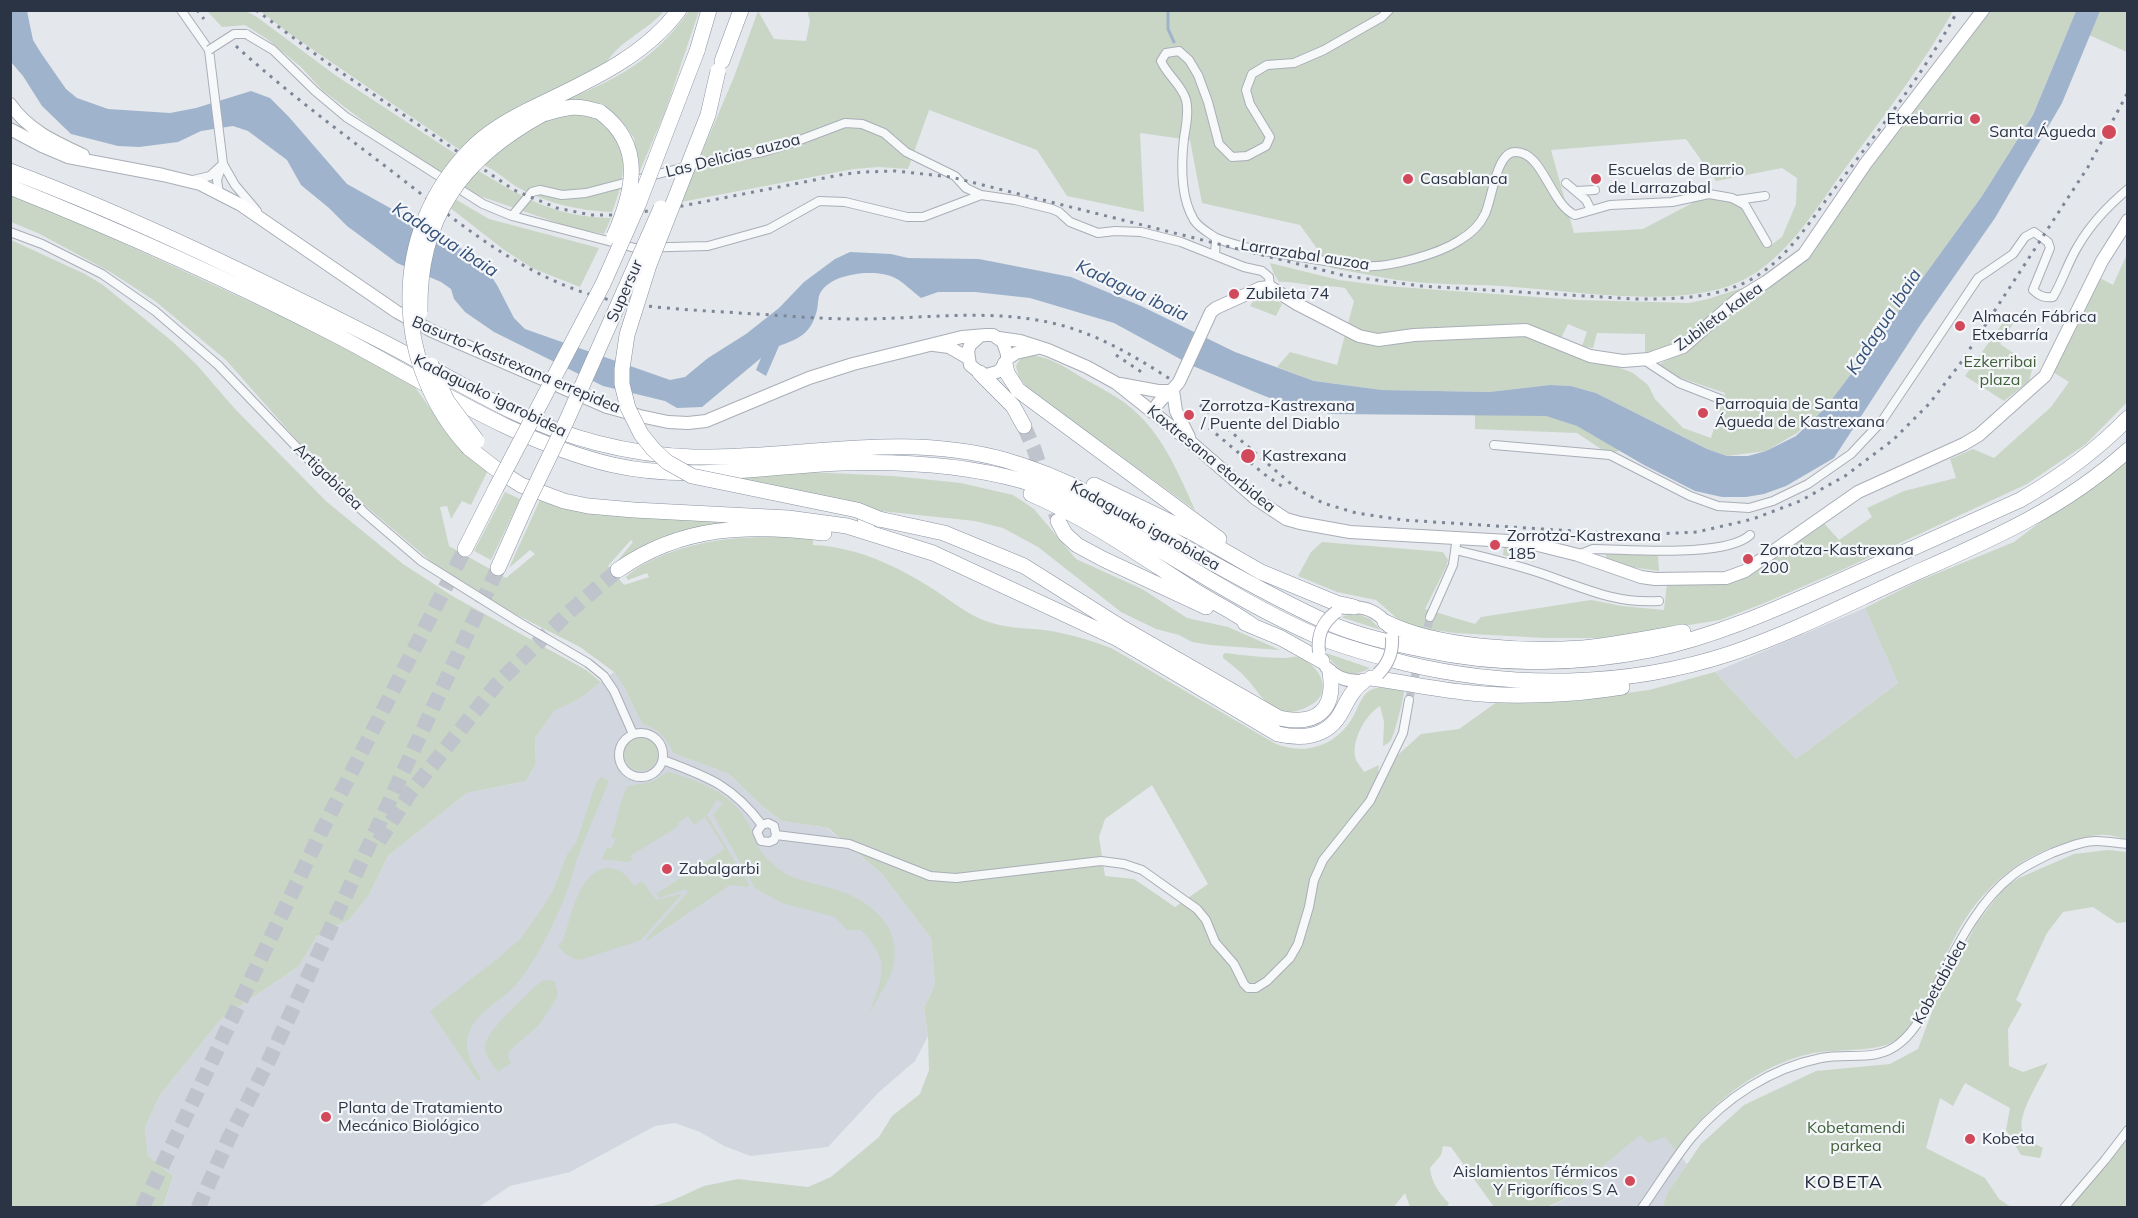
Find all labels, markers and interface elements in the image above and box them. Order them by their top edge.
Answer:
place label: Etxebarria [1887,109,1963,129]
marker: Etxebarria [1968,112,1982,126]
place label: Santa Águeda [1989,122,2096,142]
marker: Santa Águeda [2100,123,2118,141]
street label: Las Delicias auzoa [664,130,802,182]
place label: Escuelas de Barrio de Larrazabal [1608,160,1744,198]
place label: Casablanca [1420,169,1508,189]
marker: Casablanca [1401,172,1415,186]
marker: Escuelas de Barrio de Larrazabal [1589,172,1603,186]
water label: Kadagua ibaia [388,198,502,282]
street label: Larrazabal auzoa [1239,235,1371,275]
water label: Kadagua ibaia [1072,256,1192,326]
street label: Supersur [603,257,647,325]
water label: Kadagua ibaia [1842,265,1926,379]
street label: Zubileta kalea [1671,279,1767,355]
place label: Zubileta 74 [1246,284,1329,304]
marker: Zubileta 74 [1227,287,1241,301]
place label: Almacén Fábrica Etxebarría [1972,307,2096,345]
street label: Basurto-Kastrexana errepidea [409,312,623,418]
marker: Almacén Fábrica Etxebarría [1953,319,1967,333]
street label: Kadaguako igarobidea [410,351,570,441]
park label: Ezkerribai plaza [1964,352,2036,390]
place label: Parroquia de Santa Águeda de Kastrexana [1715,394,1885,432]
place label: Zorrotza-Kastrexana / Puente del Diablo [1201,396,1355,434]
street label: Kaxtresana etorbidea [1143,401,1279,517]
marker: Parroquia de Santa Águeda de Kastrexana [1696,406,1710,420]
marker: Zorrotza-Kastrexana / Puente del Diablo [1182,408,1196,422]
street label: Artigabidea [290,440,366,514]
place label: Kastrexana [1262,446,1347,466]
marker: Kastrexana [1239,447,1257,465]
street label: Kadaguako igarobidea [1067,477,1223,575]
place label: Zorrotza-Kastrexana 185 [1507,526,1661,564]
marker: Zorrotza-Kastrexana 185 [1488,538,1502,552]
place label: Zorrotza-Kastrexana 200 [1760,540,1914,578]
marker: Zorrotza-Kastrexana 200 [1741,552,1755,566]
place label: Zabalgarbi [679,859,759,879]
marker: Zabalgarbi [660,862,674,876]
street label: Kobetabidea [1909,936,1971,1028]
place label: Planta de Tratamiento Mecánico Biológico [338,1098,503,1136]
marker: Planta de Tratamiento Mecánico Biológico [319,1110,333,1124]
park label: Kobetamendi parkea [1807,1118,1905,1156]
place label: Kobeta [1982,1129,2035,1149]
marker: Kobeta [1963,1132,1977,1146]
place label: Aislamientos Térmicos Y Frigoríficos S A [1453,1162,1618,1200]
district label: KOBETA [1804,1172,1884,1194]
marker: Aislamientos Térmicos Y Frigoríficos S A [1623,1174,1637,1188]

